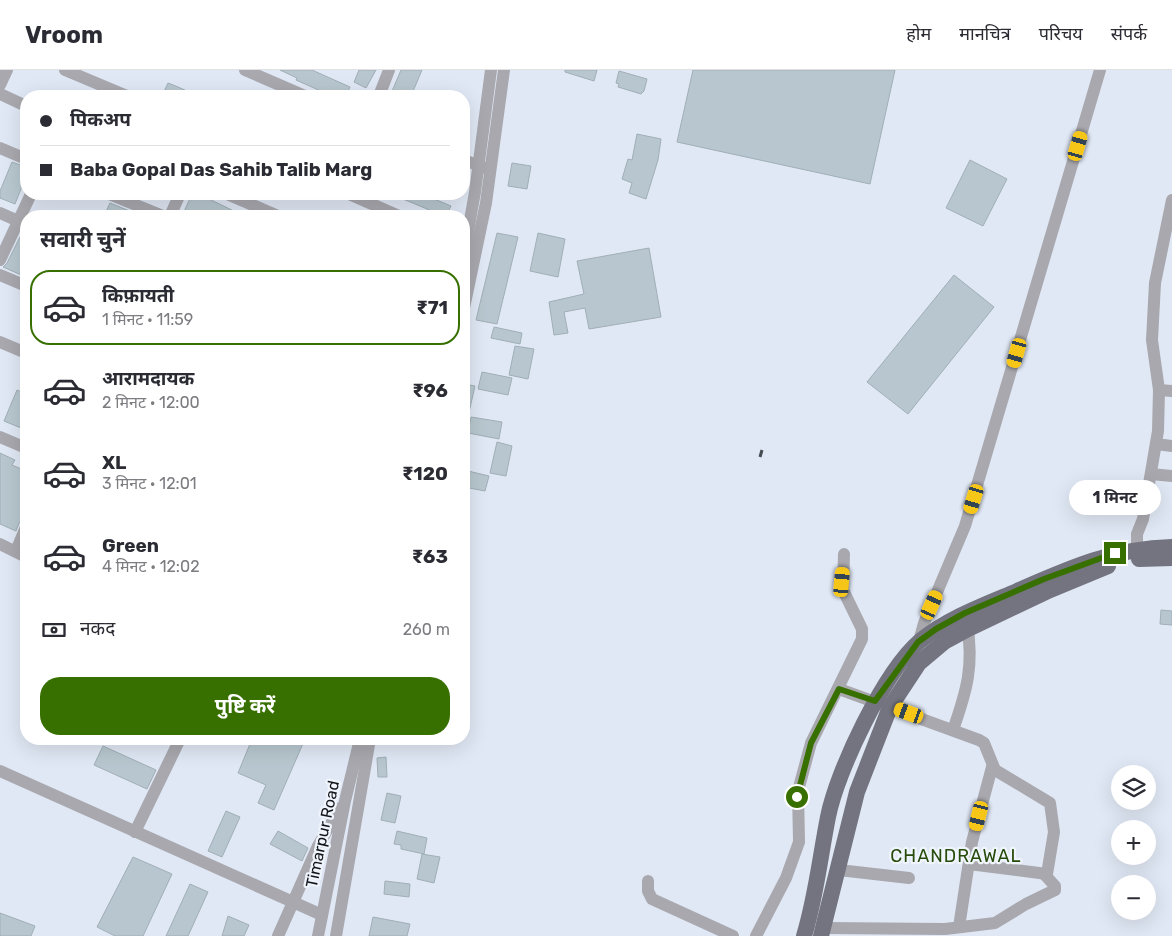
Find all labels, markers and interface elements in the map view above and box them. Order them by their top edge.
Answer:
text: Vroom [25,21,103,49]
text: होम [906,23,931,45]
text: मानचित्र [959,23,1011,45]
text: परिचय [1039,23,1083,45]
text: संपर्क [1111,23,1147,45]
text: पिकअप [70,108,131,131]
car [1066,130,1089,162]
text: Baba Gopal Das Sahib Talib Marg [70,158,372,181]
text: सवारी चुनें [40,226,126,253]
text: किफ़ायती [102,284,174,307]
icon: car [42,285,87,330]
text: ₹71 [416,296,448,319]
text: 1 मिनट · 11:59 [102,310,193,329]
car [1005,337,1028,369]
text: आरामदायक [102,367,194,390]
icon: car [42,368,87,413]
text: ₹96 [412,379,448,402]
text: 2 मिनट · 12:00 [102,393,200,412]
icon: car [42,451,87,496]
text: XL [102,451,126,474]
text: ₹120 [402,462,448,485]
text: 3 मिनट · 12:01 [102,474,197,493]
callout: 1 मिनट [1069,480,1161,516]
car [962,482,985,516]
text: 1 मिनट [1093,488,1137,507]
icon: car [42,534,87,579]
text: Green [102,534,159,557]
route end [1104,542,1126,564]
text: ₹63 [412,545,448,568]
text: 4 मिनट · 12:02 [102,557,200,576]
car [833,566,850,598]
car [919,588,944,622]
icon: cash [40,616,68,644]
text: नकद [80,617,115,640]
text: 260 m [403,620,450,639]
button: पुष्टि करें [40,677,450,735]
car [892,701,925,725]
map controls [1111,765,1156,920]
button: layers [1111,765,1156,810]
street label: Timarpur Road [302,779,343,889]
route start [786,786,808,808]
car [968,800,989,832]
button: + [1111,820,1156,865]
district label: CHANDRAWAL [890,845,1022,867]
button: − [1111,875,1156,920]

